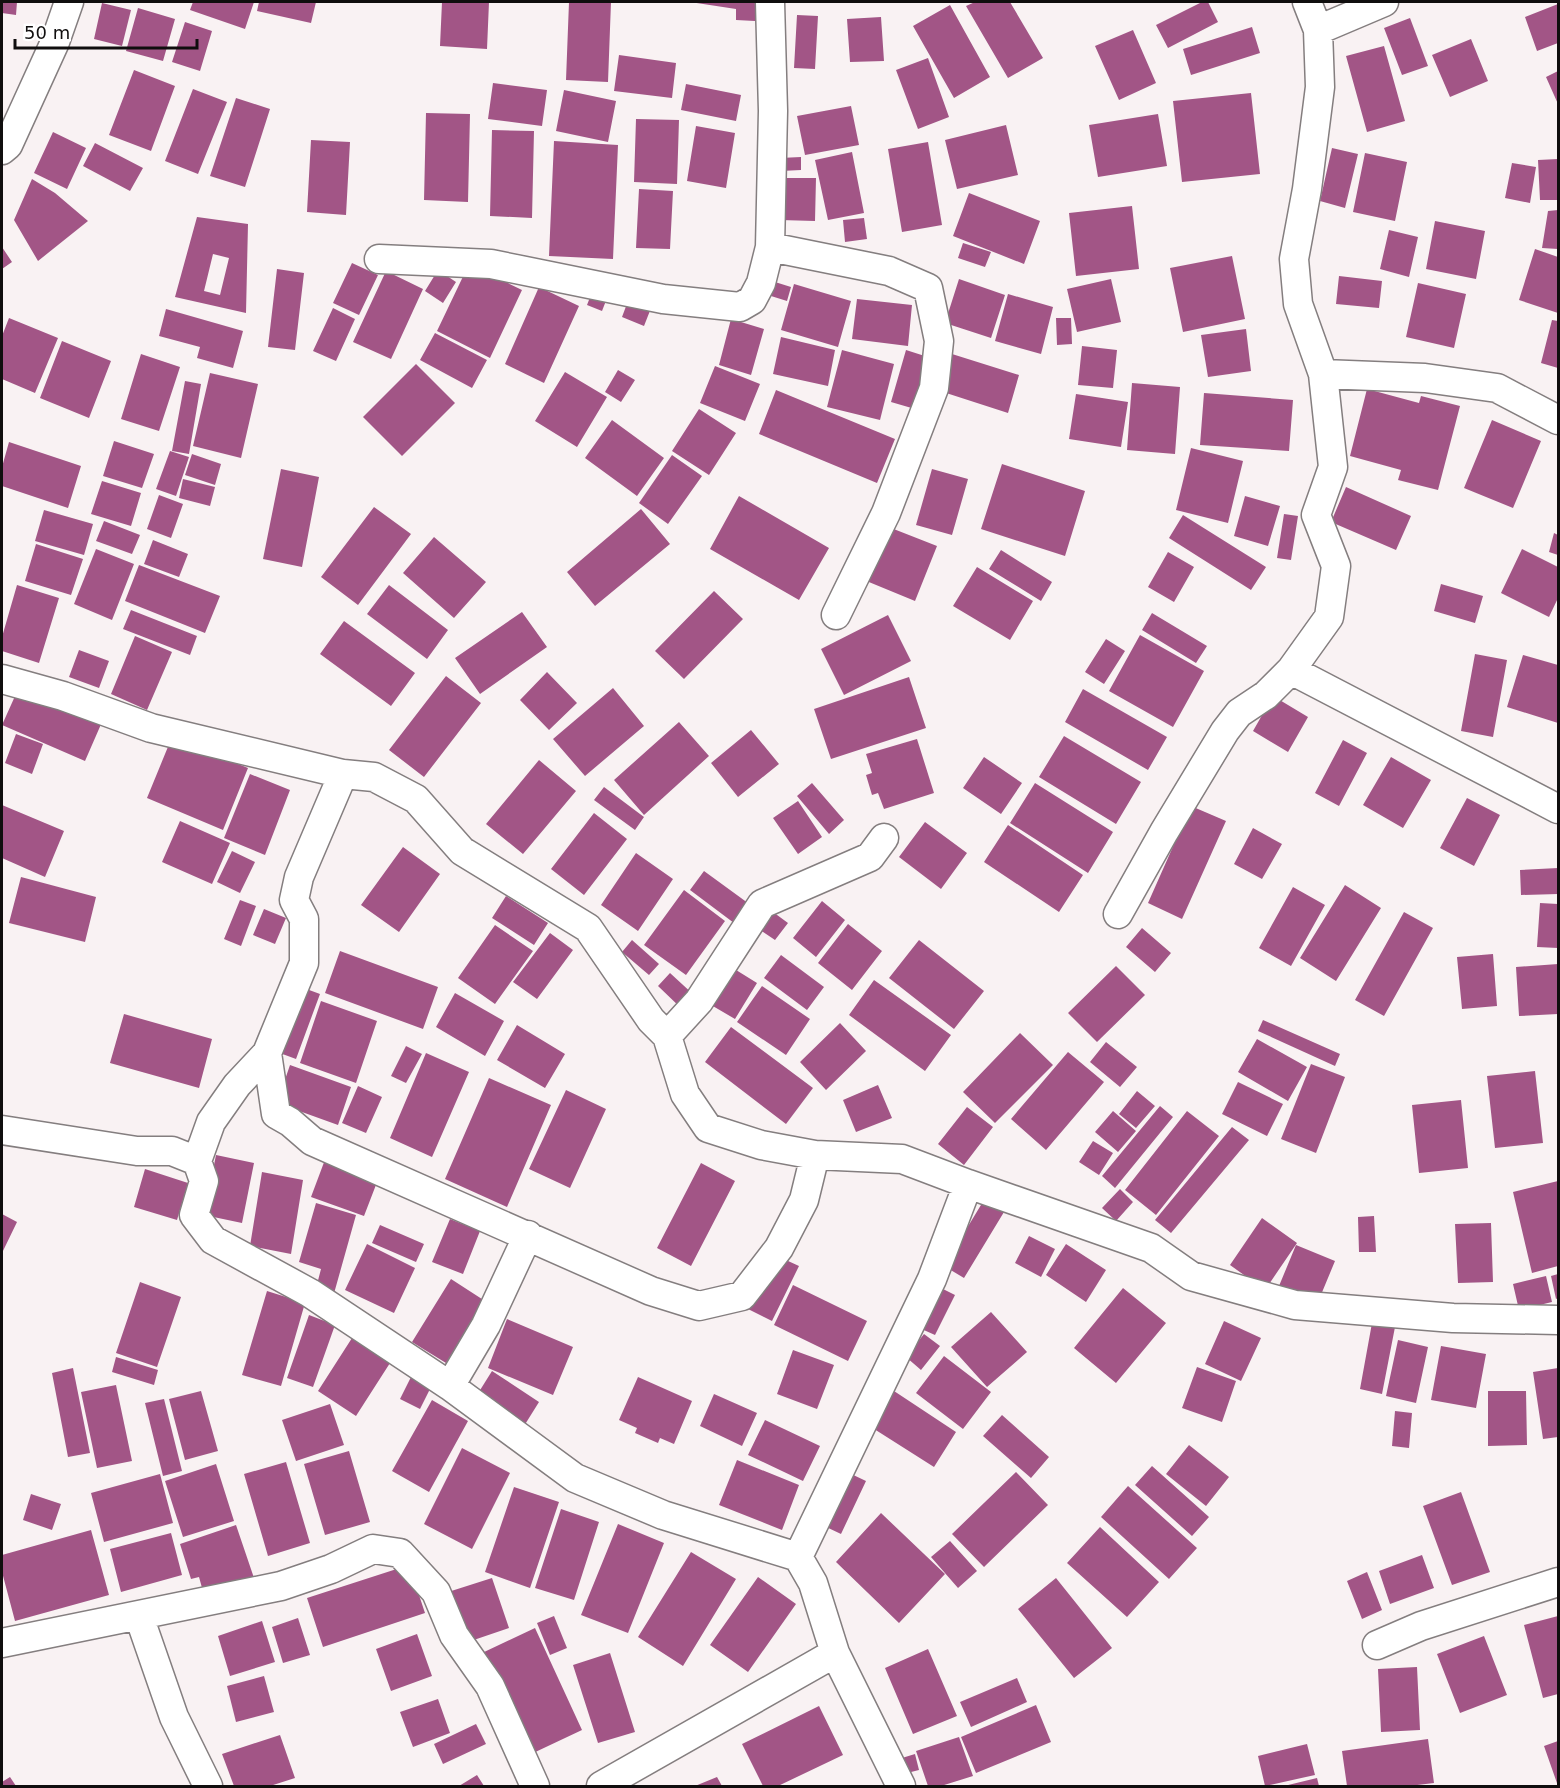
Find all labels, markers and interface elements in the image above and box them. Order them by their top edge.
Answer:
scale bar [15,12,196,50]
text: 50 m [24,22,70,43]

